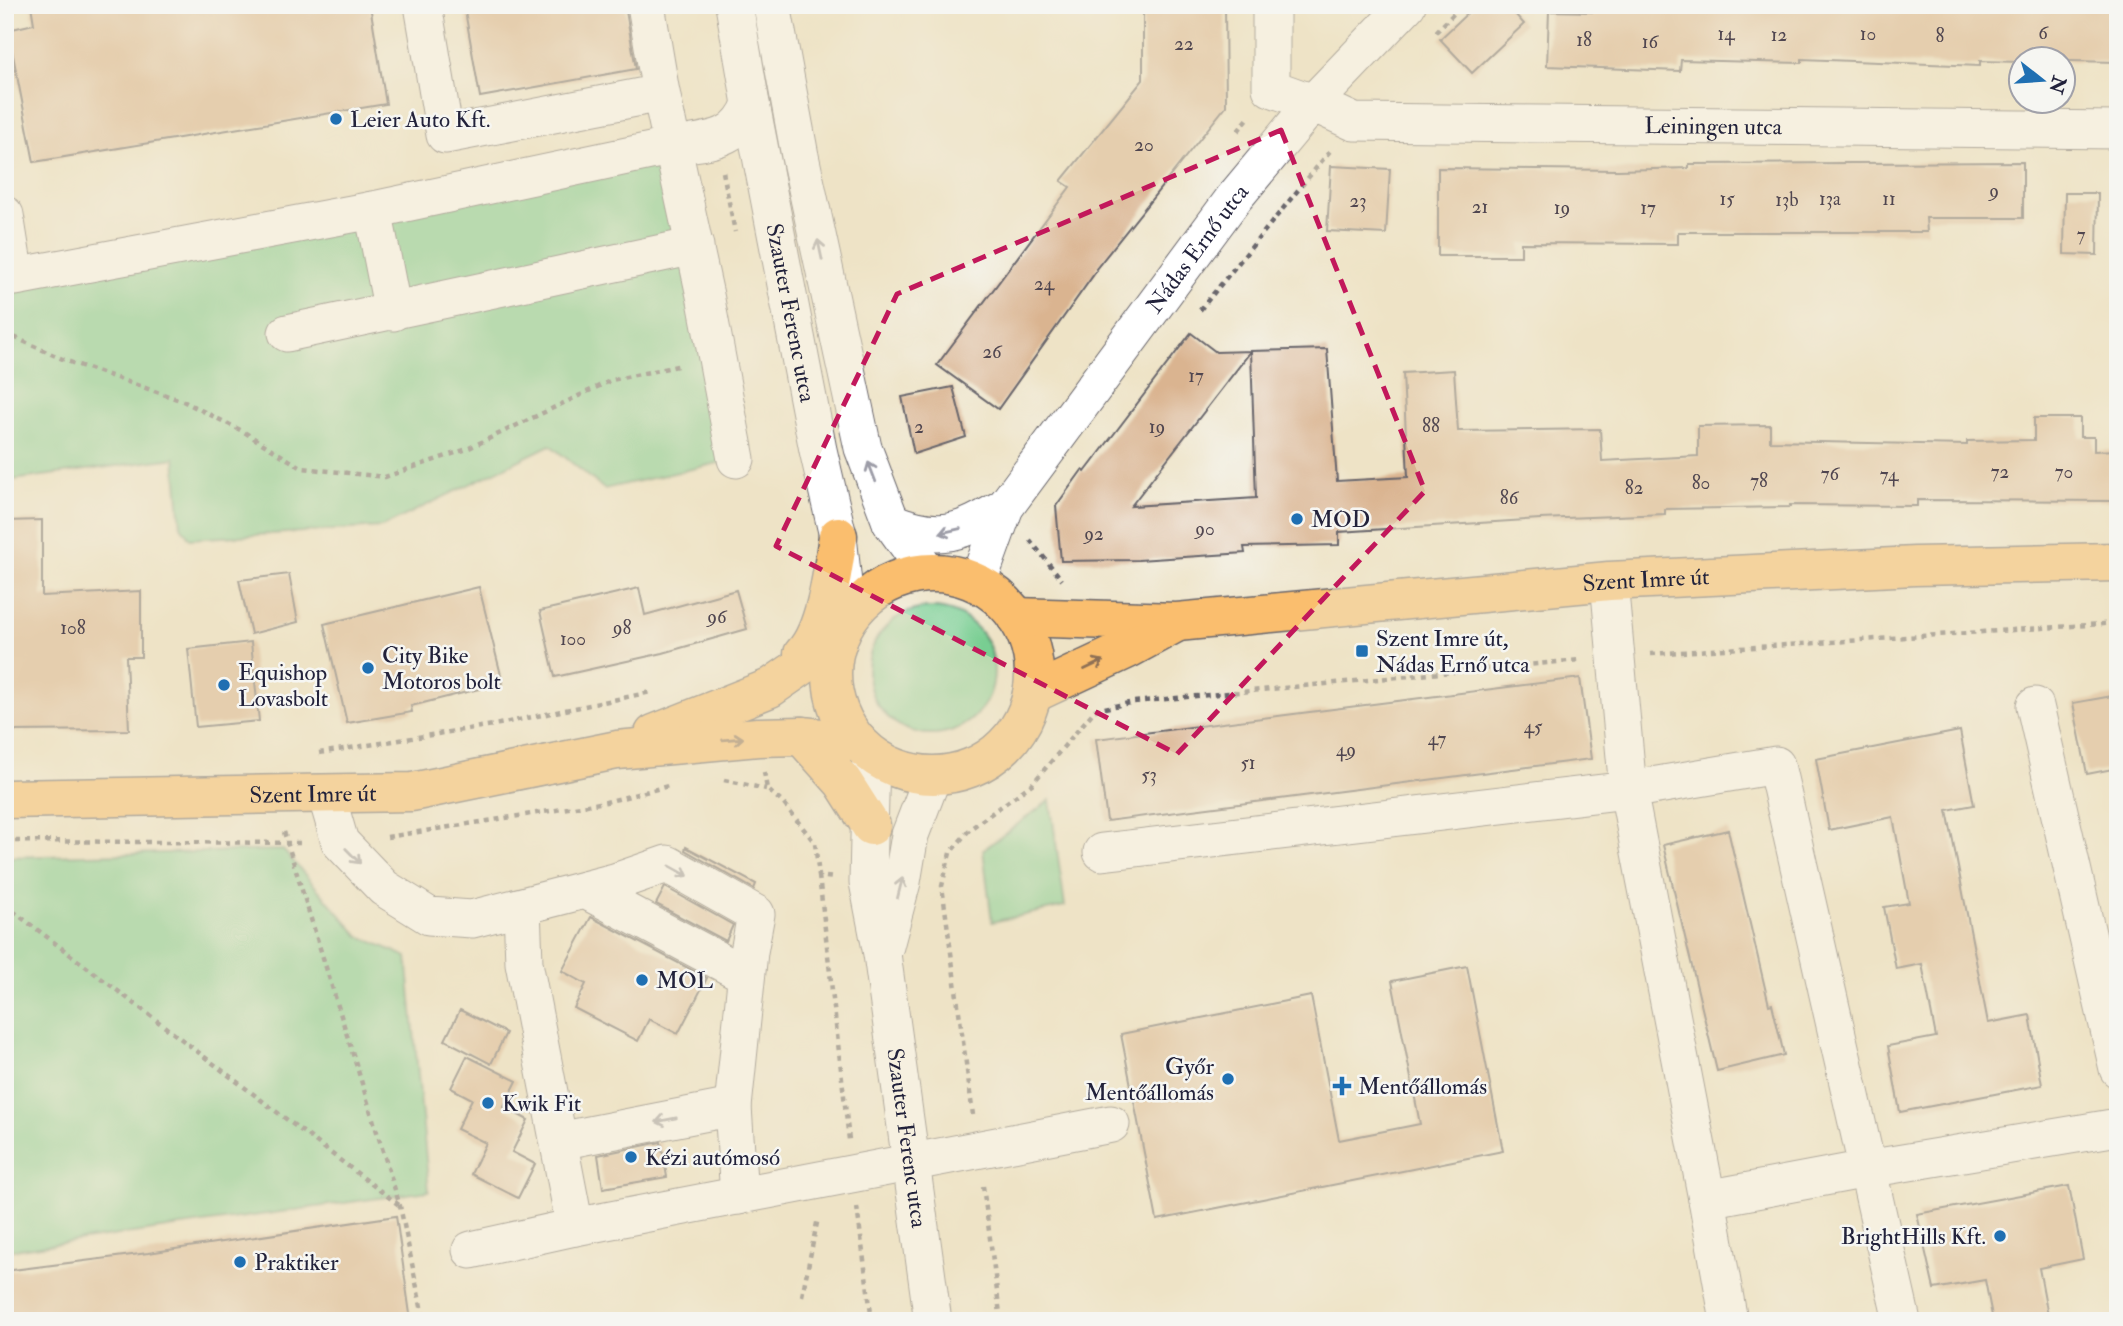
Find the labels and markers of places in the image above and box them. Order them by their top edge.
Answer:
place label: Leier Auto Kft. [350,105,490,134]
marker: Leier Auto Kft. [328,111,344,127]
place label: MOD [1311,505,1370,534]
marker: MOD [1289,511,1305,527]
place label: Szent Imre út, Nádas Ernő utca [1376,624,1530,679]
place label: City Bike Motoros bolt [382,641,501,696]
marker: Szent Imre út, Nádas Ernő utca [1354,643,1370,659]
place label: Equishop Lovasbolt [238,658,328,713]
marker: City Bike Motoros bolt [360,660,376,676]
marker: Equishop Lovasbolt [216,677,232,693]
place label: MOL [656,966,714,995]
marker: MOL [634,972,650,988]
place label: Győr Mentőállomás [1085,1052,1214,1107]
marker: Győr Mentőállomás [1220,1071,1236,1087]
place label: Mentőállomás [1358,1072,1487,1101]
marker: Mentőállomás [1332,1076,1352,1096]
place label: Kwik Fit [502,1089,581,1118]
marker: Kwik Fit [480,1095,496,1111]
place label: Kézi autómosó [645,1143,780,1172]
marker: Kézi autómosó [623,1149,639,1165]
place label: BrightHills Kft. [1841,1222,1986,1251]
marker: BrightHills Kft. [1992,1228,2008,1244]
place label: Praktiker [254,1248,339,1277]
marker: Praktiker [232,1254,248,1270]

